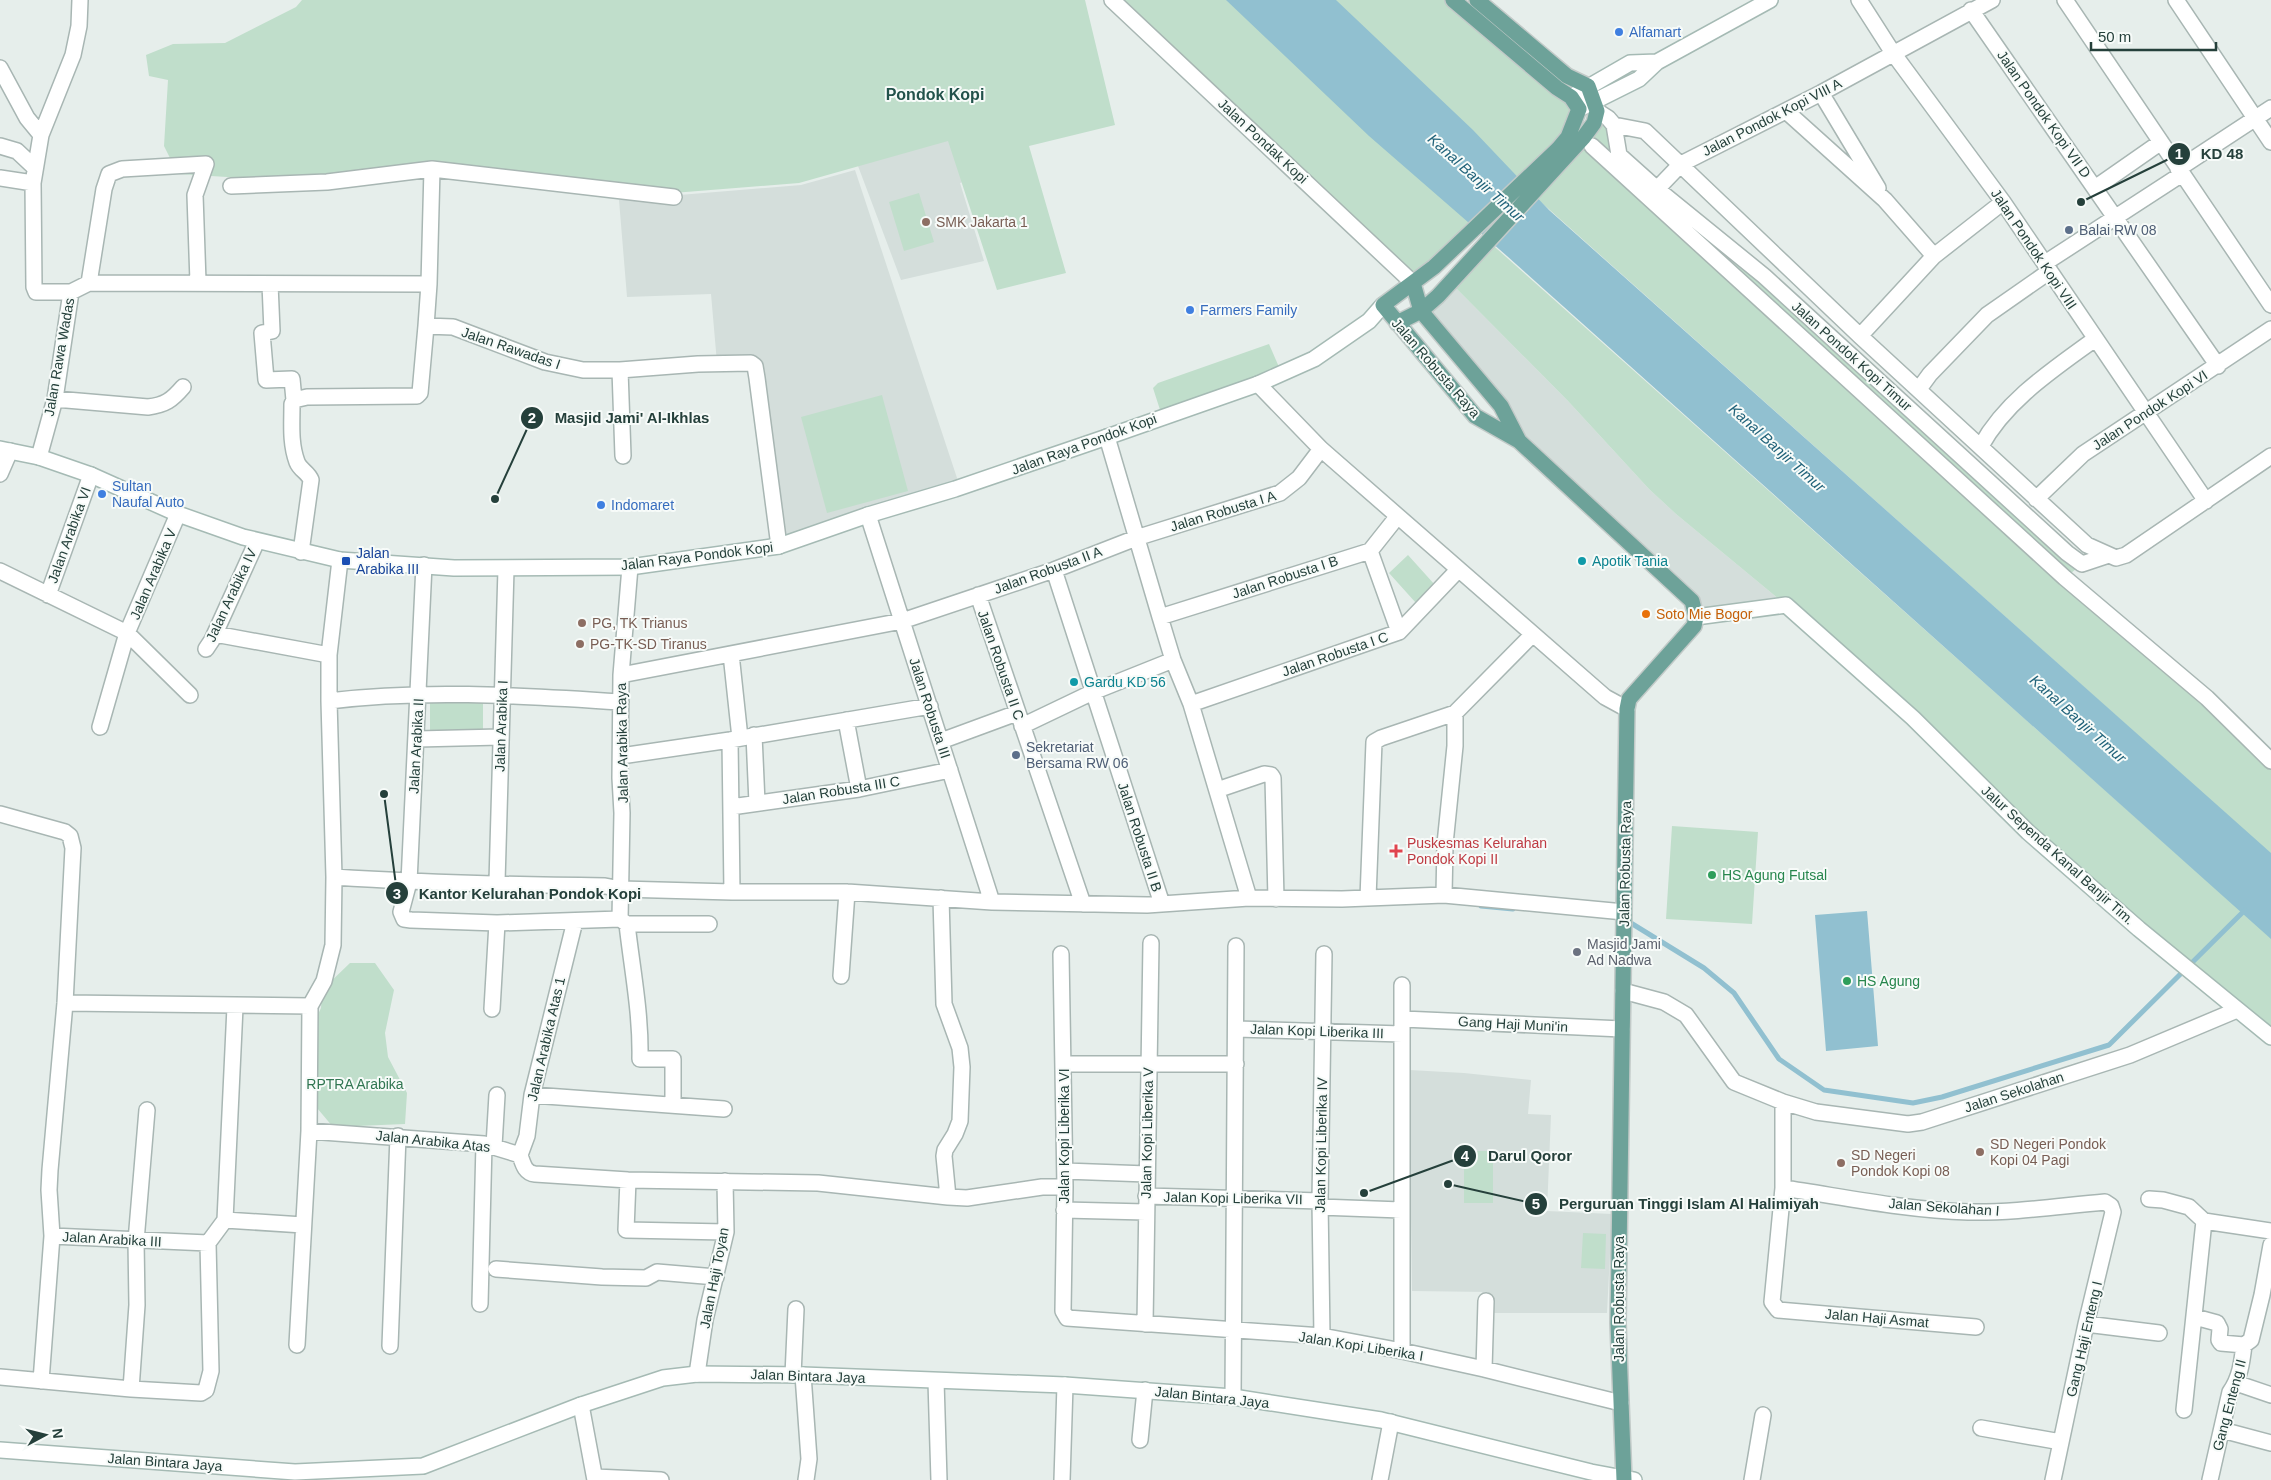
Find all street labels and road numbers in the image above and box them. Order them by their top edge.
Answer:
street label: Jalan Pondok Kopi VII D [1994,47,2094,181]
street label: Jalan Pondok Kopi VIII A [1700,75,1845,159]
street label: Jalan Pondak Kopi [1215,95,1311,187]
street label: Jalan Pondok Kopi VIII [1988,186,2080,312]
street label: Jalan Rawa Wadas [41,296,77,418]
street label: Jalan Pondok Kopi Timur [1789,298,1915,414]
street label: Jalan Robusta Raya [1389,315,1484,421]
street label: Jalan Rawadas I [459,324,563,372]
street label: Jalan Pondok Kopi VI [2090,367,2210,453]
street label: Jalan Raya Pondok Kopi [1009,410,1159,478]
street label: Jalan Arabika VI [44,485,94,585]
street label: Jalan Robusta I A [1168,487,1278,535]
street label: Jalan Arabika V [127,525,180,622]
street label: Jalan Raya Pondok Kopi [620,539,774,573]
street label: Jalan Robusta II A [992,543,1105,597]
street label: Jalan Arabika IV [202,545,260,644]
street label: Jalan Robusta I B [1230,552,1340,602]
street label: Jalan Robusta II C [975,608,1027,722]
street label: Jalan Robusta I C [1280,628,1390,680]
street label: Jalan Robusta III [906,656,954,760]
street label: Jalan Arabika I [491,680,511,772]
street label: Jalan Arabika Raya [613,682,631,803]
street label: Jalan Arabika II [406,698,426,794]
street label: Jalan Robusta III C [781,773,901,807]
street label: Jalan Robusta II B [1115,780,1165,894]
street label: Jalur Sependa Kanal Banjir Tim. [1978,782,2138,928]
street label: Jalan Robusta Raya [1616,801,1634,927]
street label: Jalan Arabika Atas 1 [524,975,568,1103]
street label: Gang Haji Muni'in [1458,1013,1568,1035]
street label: Jalan Kopi Liberika III [1250,1021,1384,1041]
street label: Jalan Kopi Liberika V [1138,1066,1156,1199]
street label: Jalan Kopi Liberika VI [1056,1068,1072,1204]
street label: Jalan Sekolahan [1962,1068,2066,1116]
street label: Jalan Kopi Liberika IV [1312,1077,1330,1213]
street label: Jalan Arabika Atas [375,1127,491,1155]
street label: Jalan Kopi Liberika VII [1163,1189,1303,1207]
street label: Jalan Sekolahan I [1888,1195,2000,1219]
street label: Jalan Haji Toyan [696,1226,732,1330]
street label: Jalan Arabika III [62,1228,162,1250]
street label: Jalan Robusta Raya [1611,1236,1627,1362]
street label: Gang Haji Enteng I [2063,1280,2105,1398]
street label: Jalan Haji Asmat [1824,1305,1930,1331]
street label: Jalan Kopi Liberika I [1297,1328,1425,1364]
street label: Gang Enteng II [2209,1357,2249,1453]
street label: Jalan Bintara Jaya [750,1366,866,1386]
street label: Jalan Bintara Jaya [1154,1383,1270,1411]
street label: Jalan Bintara Jaya [107,1450,223,1474]

